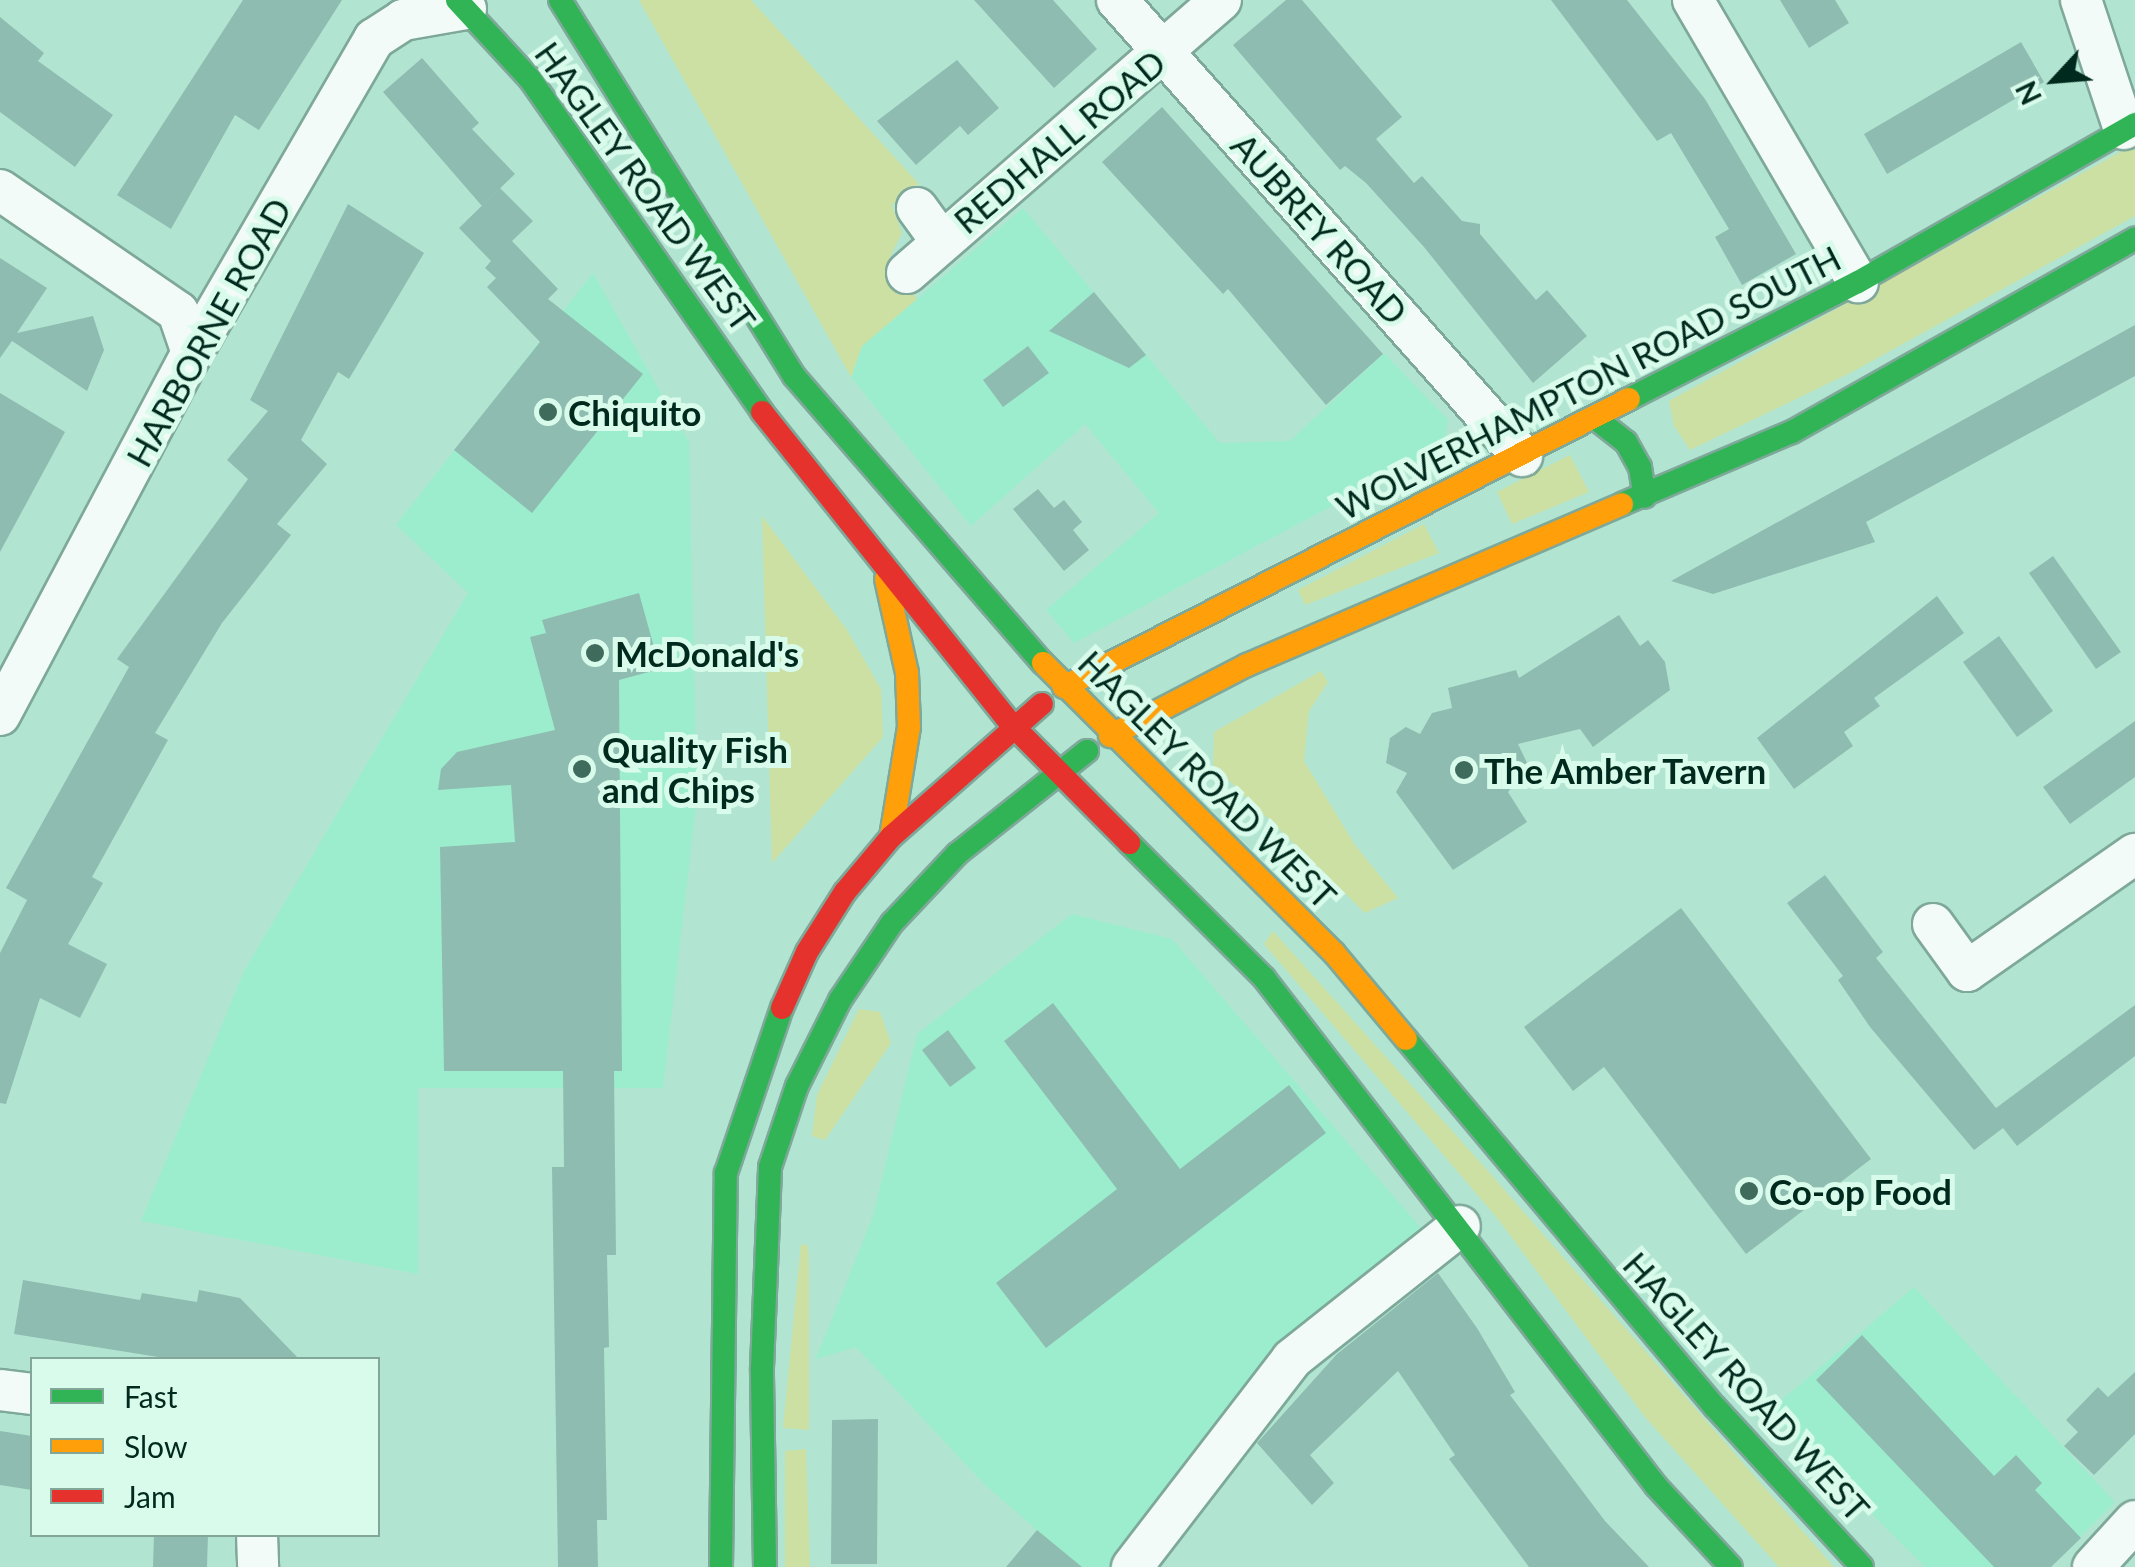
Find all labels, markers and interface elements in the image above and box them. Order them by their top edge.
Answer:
north arrow [2005,30,2105,130]
street label: HAGLEY ROAD WEST [527,33,765,339]
street label: REDHALL ROAD [945,40,1173,242]
text: N [2008,76,2048,110]
street label: AUBREY ROAD [1223,123,1417,333]
street label: HARBORNE ROAD [117,191,299,473]
street label: WOLVERHAMPTON ROAD SOUTH [1329,236,1847,528]
place label: Chiquito [568,391,701,433]
marker: Chiquito [537,401,559,423]
place label: McDonald's [615,632,799,674]
street label: HAGLEY ROAD WEST [1070,641,1346,917]
marker: McDonald's [584,642,606,664]
place label: Quality Fish and Chips [602,728,789,810]
place label: The Amber Tavern [1484,749,1769,791]
marker: Quality Fish and Chips [571,758,593,780]
marker: The Amber Tavern [1453,759,1475,781]
place label: Co-op Food [1769,1170,1952,1212]
marker: Co-op Food [1738,1180,1760,1202]
street label: HAGLEY ROAD WEST [1615,1242,1879,1530]
legend [30,1357,380,1537]
text: Fast [124,1378,178,1414]
text: Slow [124,1428,187,1464]
text: Jam [124,1478,176,1514]

